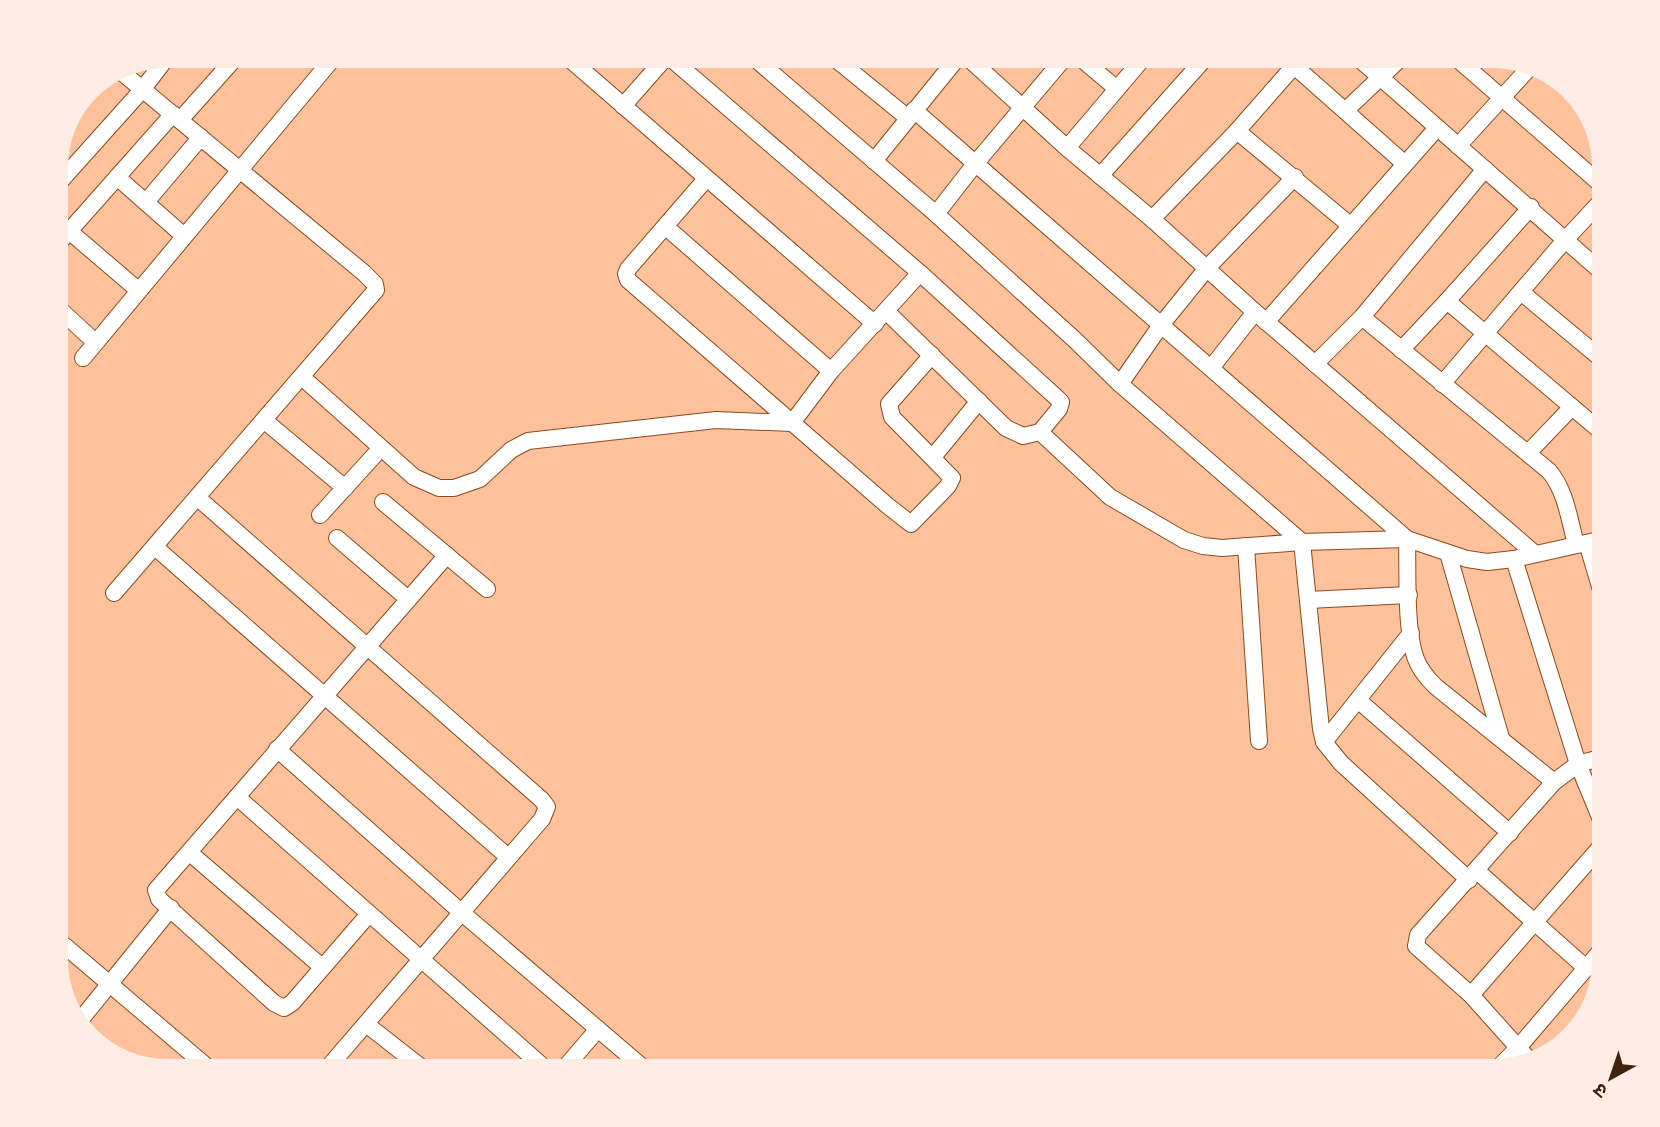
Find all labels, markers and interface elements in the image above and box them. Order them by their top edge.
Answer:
north arrow [1576,1043,1646,1113]
text: उ [1588,1078,1612,1103]

